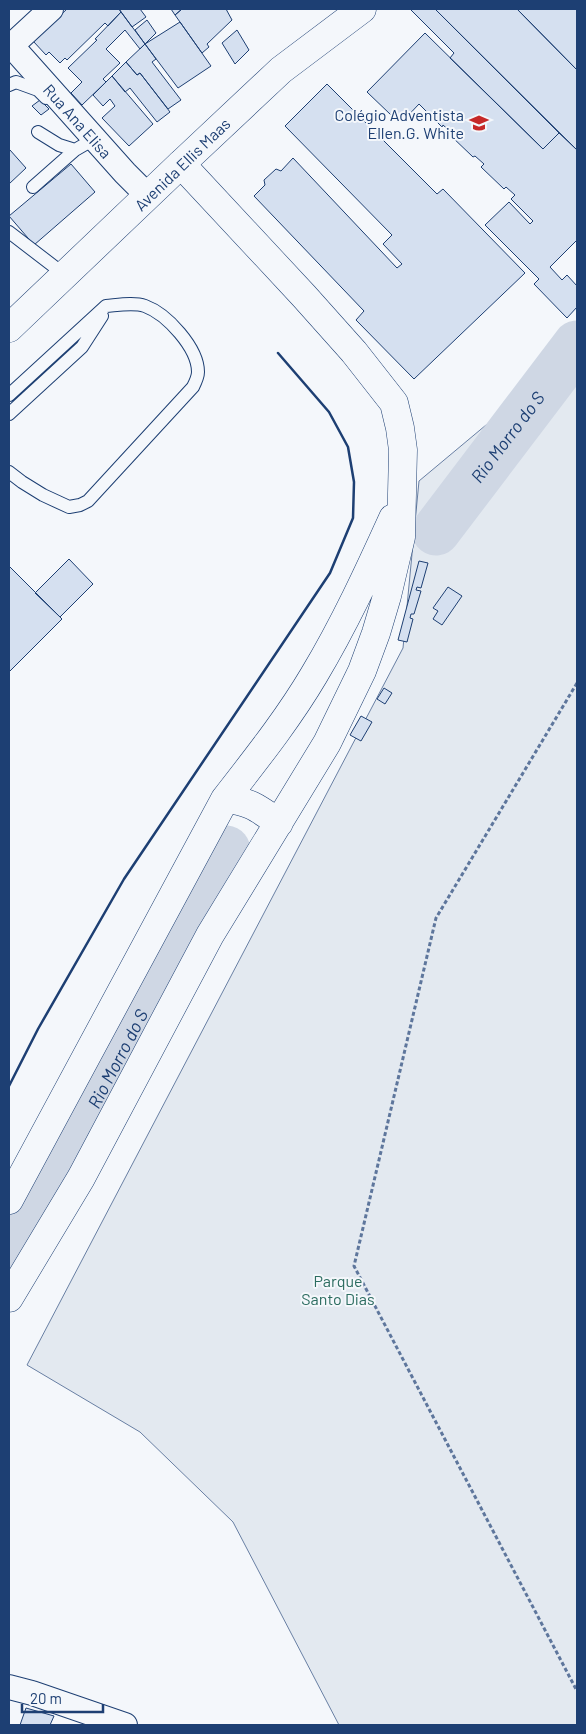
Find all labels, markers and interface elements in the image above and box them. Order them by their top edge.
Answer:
street label: Rua Ana Elisa [40,80,116,162]
place label: Colégio Adventista Ellen.G. White [335,105,464,142]
school or university icon: Colégio Adventista Ellen.G. White [468,112,490,134]
street label: Avenida Ellis Maas [130,114,234,214]
water label: Rio Morro do S [466,387,549,487]
water label: Rio Morro do S [83,1005,152,1112]
park label: Parque Santo Dias [301,1271,375,1308]
scale bar [22,1682,104,1714]
text: 20 m [30,1689,62,1707]

